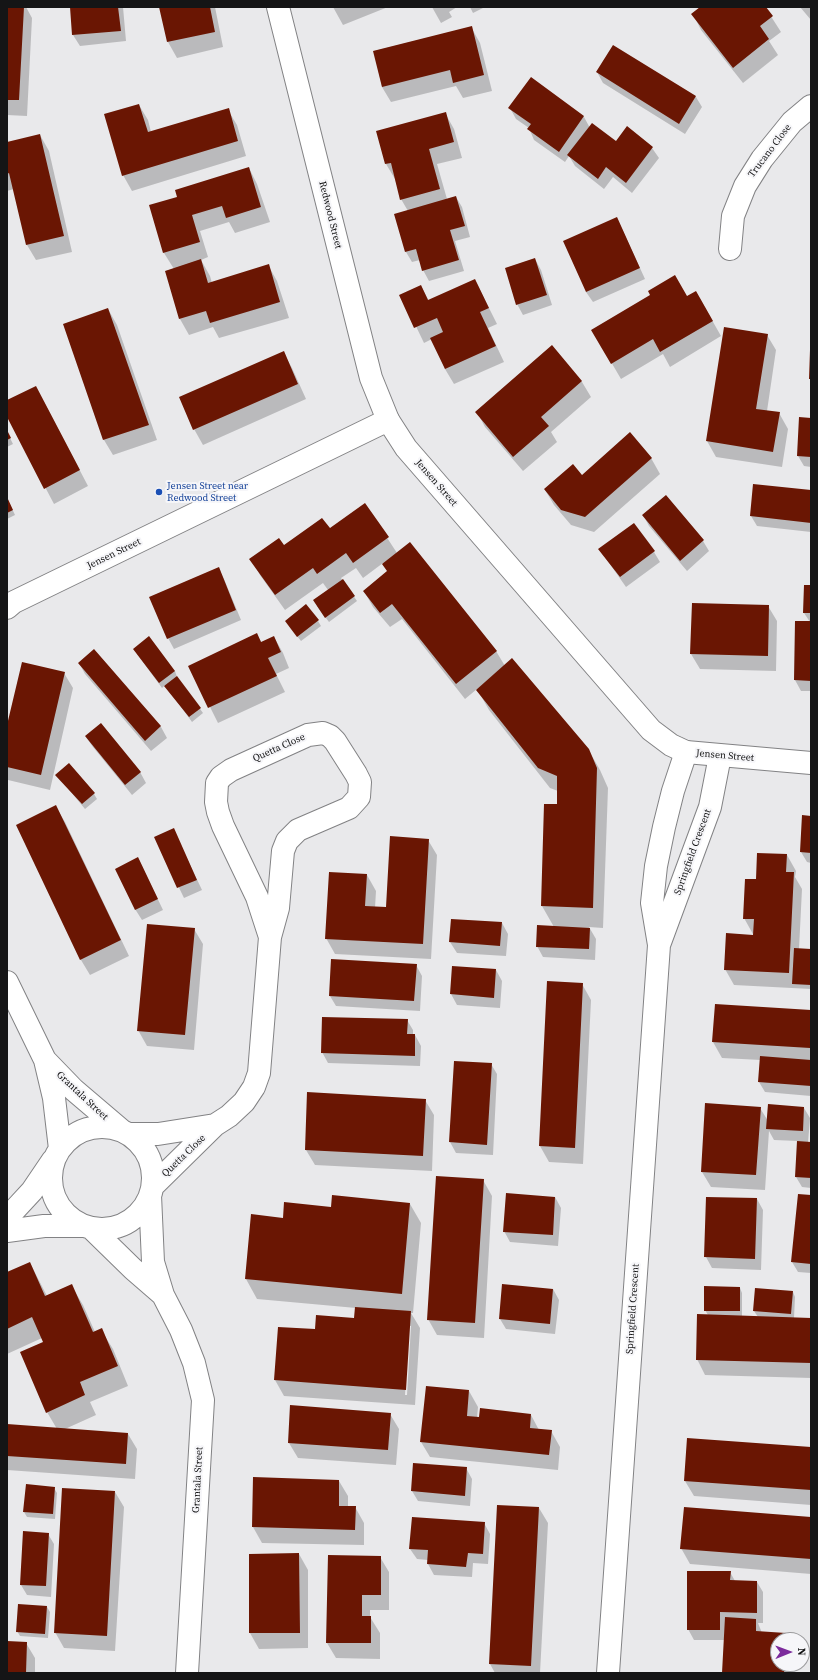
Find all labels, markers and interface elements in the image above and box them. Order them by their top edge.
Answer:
street label: Trucano Close [746,122,794,180]
street label: Redwood Street [316,180,344,250]
street label: Jensen Street [412,457,460,509]
place label: Jensen Street near Redwood Street [167,480,248,504]
marker: Jensen Street near Redwood Street [154,487,164,497]
street label: Jensen Street [85,536,143,572]
street label: Quetta Close [251,731,307,765]
street label: Jensen Street [695,747,755,765]
street label: Springfield Crescent [672,807,714,897]
street label: Grantala Street [54,1069,110,1123]
street label: Quetta Close [160,1132,208,1180]
street label: Springfield Crescent [624,1263,642,1355]
street label: Grantala Street [190,1446,206,1514]
north arrow [770,1632,810,1672]
text: N [794,1648,809,1656]

